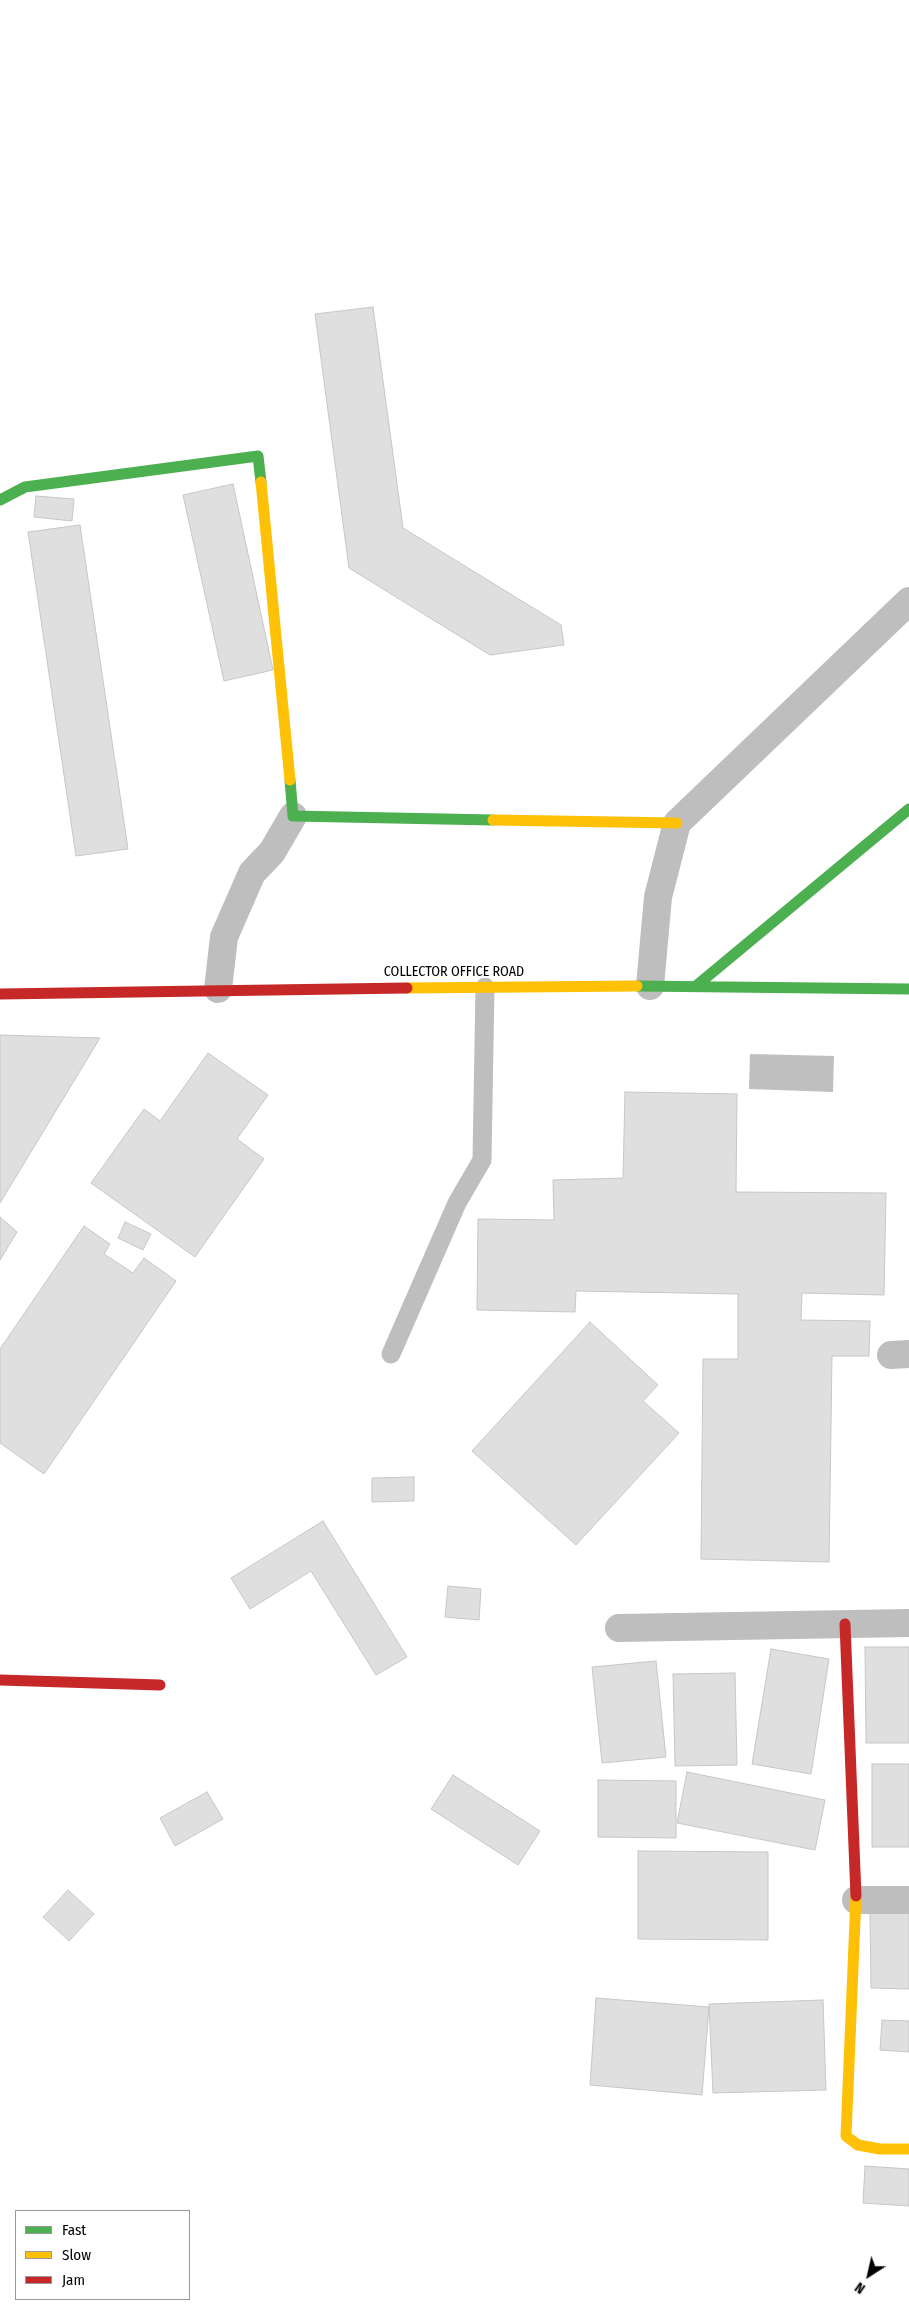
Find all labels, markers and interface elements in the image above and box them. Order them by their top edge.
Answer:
street label: COLLECTOR OFFICE ROAD [384,964,524,980]
legend [15,2210,190,2300]
text: Fast [62,2221,86,2239]
text: Slow [62,2246,91,2264]
north arrow [844,2250,894,2300]
text: Jam [62,2271,85,2289]
text: N [852,2278,868,2297]

